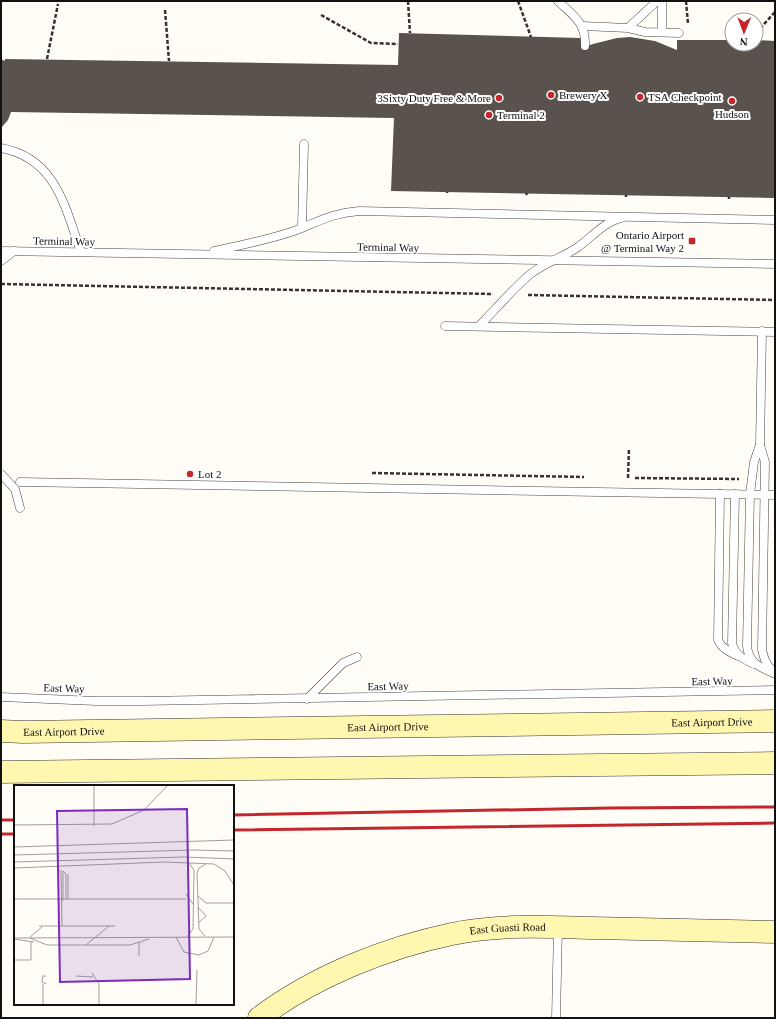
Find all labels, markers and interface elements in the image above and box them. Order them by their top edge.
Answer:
north arrow [724,12,764,52]
text: N [740,36,748,48]
place label: Brewery X [559,89,608,101]
marker: Brewery X [546,90,556,100]
place label: TSA Checkpoint [648,91,722,103]
place label: 3Sixty Duty Free & More [377,92,491,104]
marker: TSA Checkpoint [635,92,645,102]
marker: 3Sixty Duty Free & More [494,93,504,103]
marker: Hudson [727,96,737,106]
place label: Hudson [715,108,750,120]
place label: Terminal 2 [497,109,545,121]
marker: Terminal 2 [484,110,494,120]
place label: Ontario Airport @ Terminal Way 2 [601,229,684,254]
street label: Terminal Way [33,234,96,248]
marker: Ontario Airport @ Terminal Way 2 [687,236,697,246]
street label: Terminal Way [357,240,420,254]
place label: Lot 2 [198,468,222,480]
marker: Lot 2 [185,469,195,479]
street label: East Way [691,675,733,687]
street label: East Way [367,680,409,692]
street label: East Way [43,681,85,695]
street label: East Airport Drive [671,715,753,729]
street label: East Airport Drive [347,720,429,733]
street label: East Airport Drive [23,725,105,738]
inset map [14,785,234,1005]
street label: East Guasti Road [469,921,546,937]

